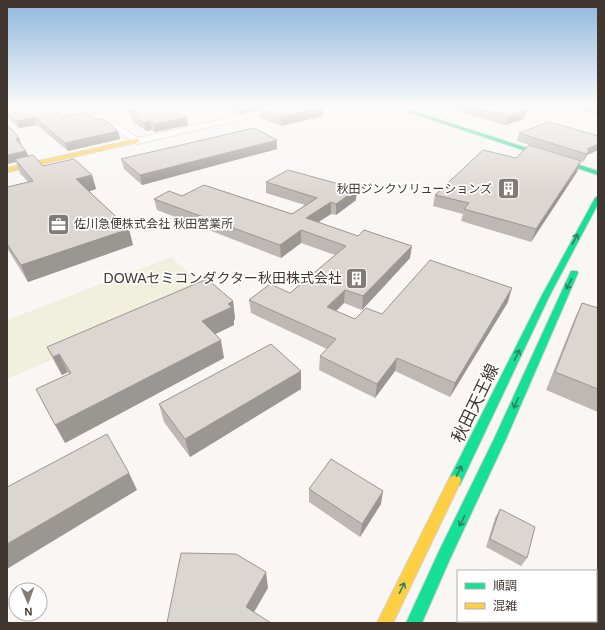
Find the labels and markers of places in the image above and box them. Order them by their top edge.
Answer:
building icon: 秋田ジンクソリューションズ [495,176,521,202]
place label: 秋田ジンクソリューションズ [336,182,492,196]
office icon: 佐川急便株式会社 秋田営業所 [46,211,72,237]
place label: 佐川急便株式会社 秋田営業所 [74,217,233,231]
building icon: DOWAセミコンダクター秋田株式会社 [344,265,370,291]
place label: DOWAセミコンダクター秋田株式会社 [104,270,342,286]

